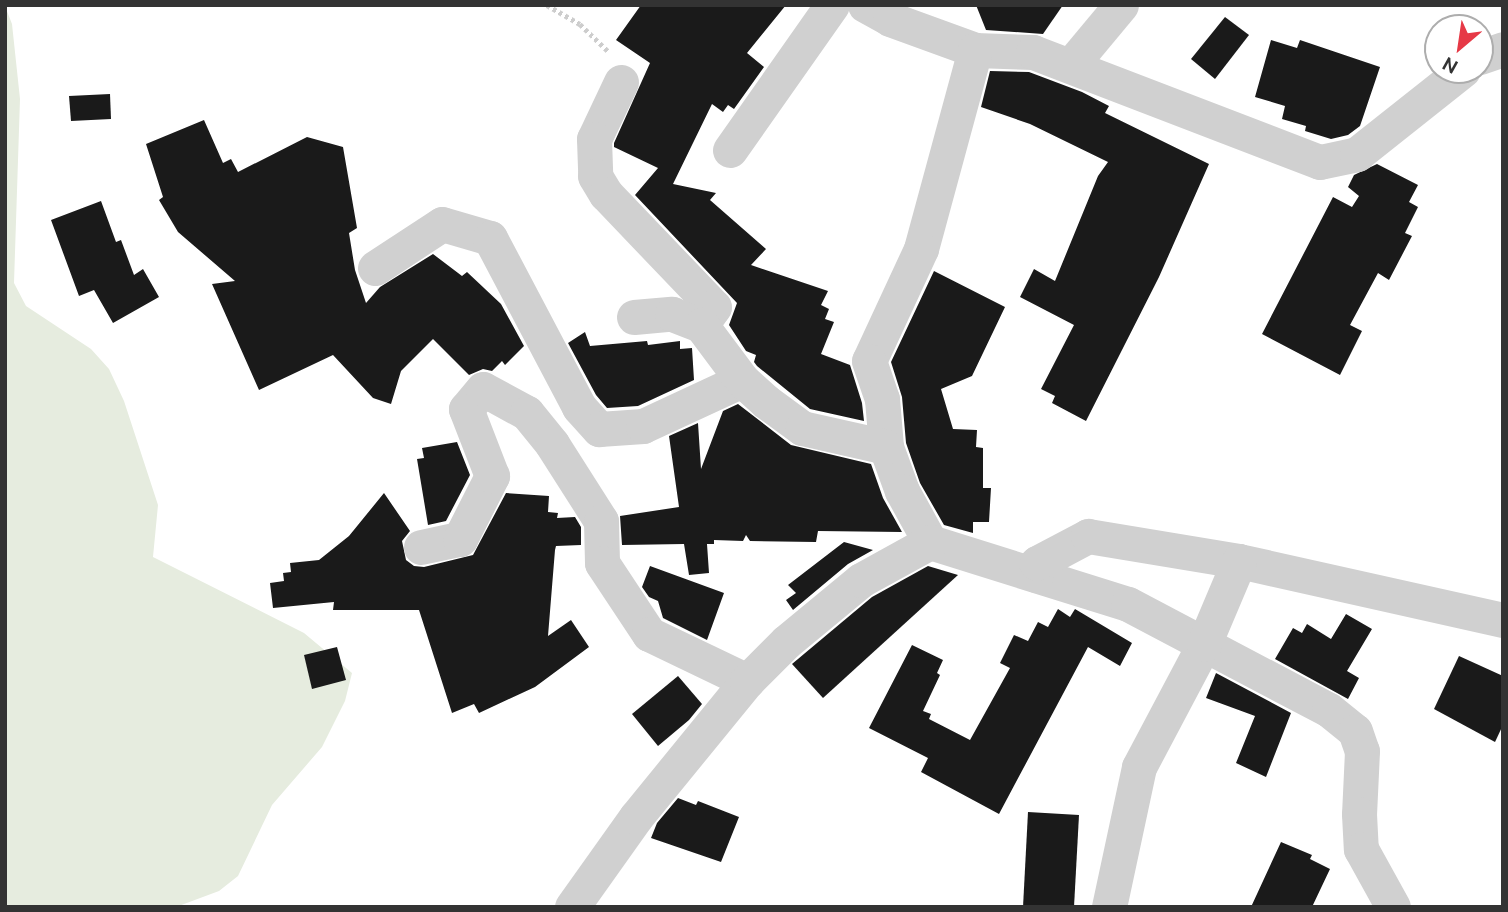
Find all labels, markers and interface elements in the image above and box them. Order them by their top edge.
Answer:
north arrow [1424,14,1494,84]
text: N [1438,53,1461,79]

